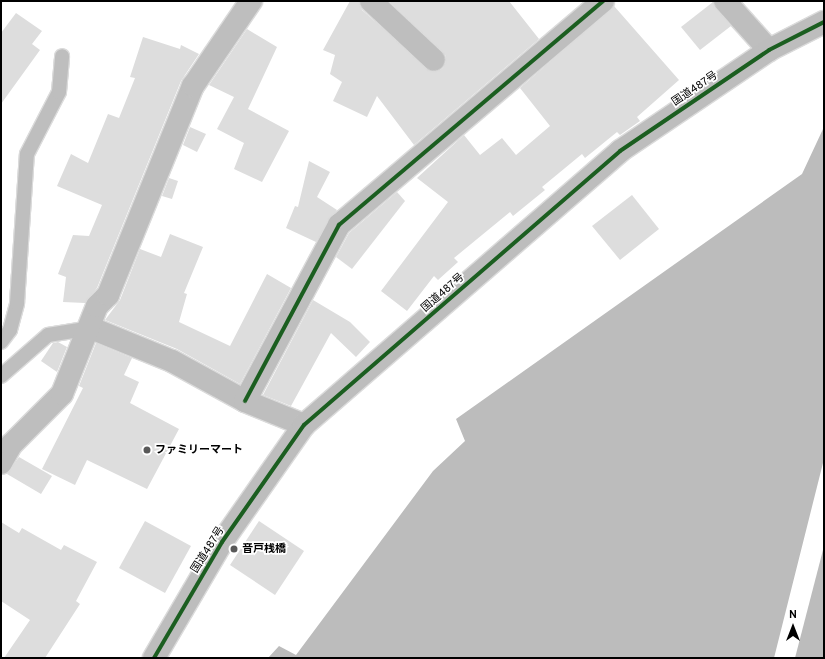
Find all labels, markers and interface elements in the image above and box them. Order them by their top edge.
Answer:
street label: 国道487号 [670,69,720,109]
street label: 国道487号 [419,271,467,315]
place label: ファミリーマート [155,443,243,457]
marker: ファミリーマート [142,445,152,455]
street label: 国道487号 [189,524,227,576]
place label: 音戸桟橋 [242,542,286,556]
marker: 音戸桟橋 [229,544,239,554]
north arrow [773,607,813,647]
text: N [789,608,797,622]

